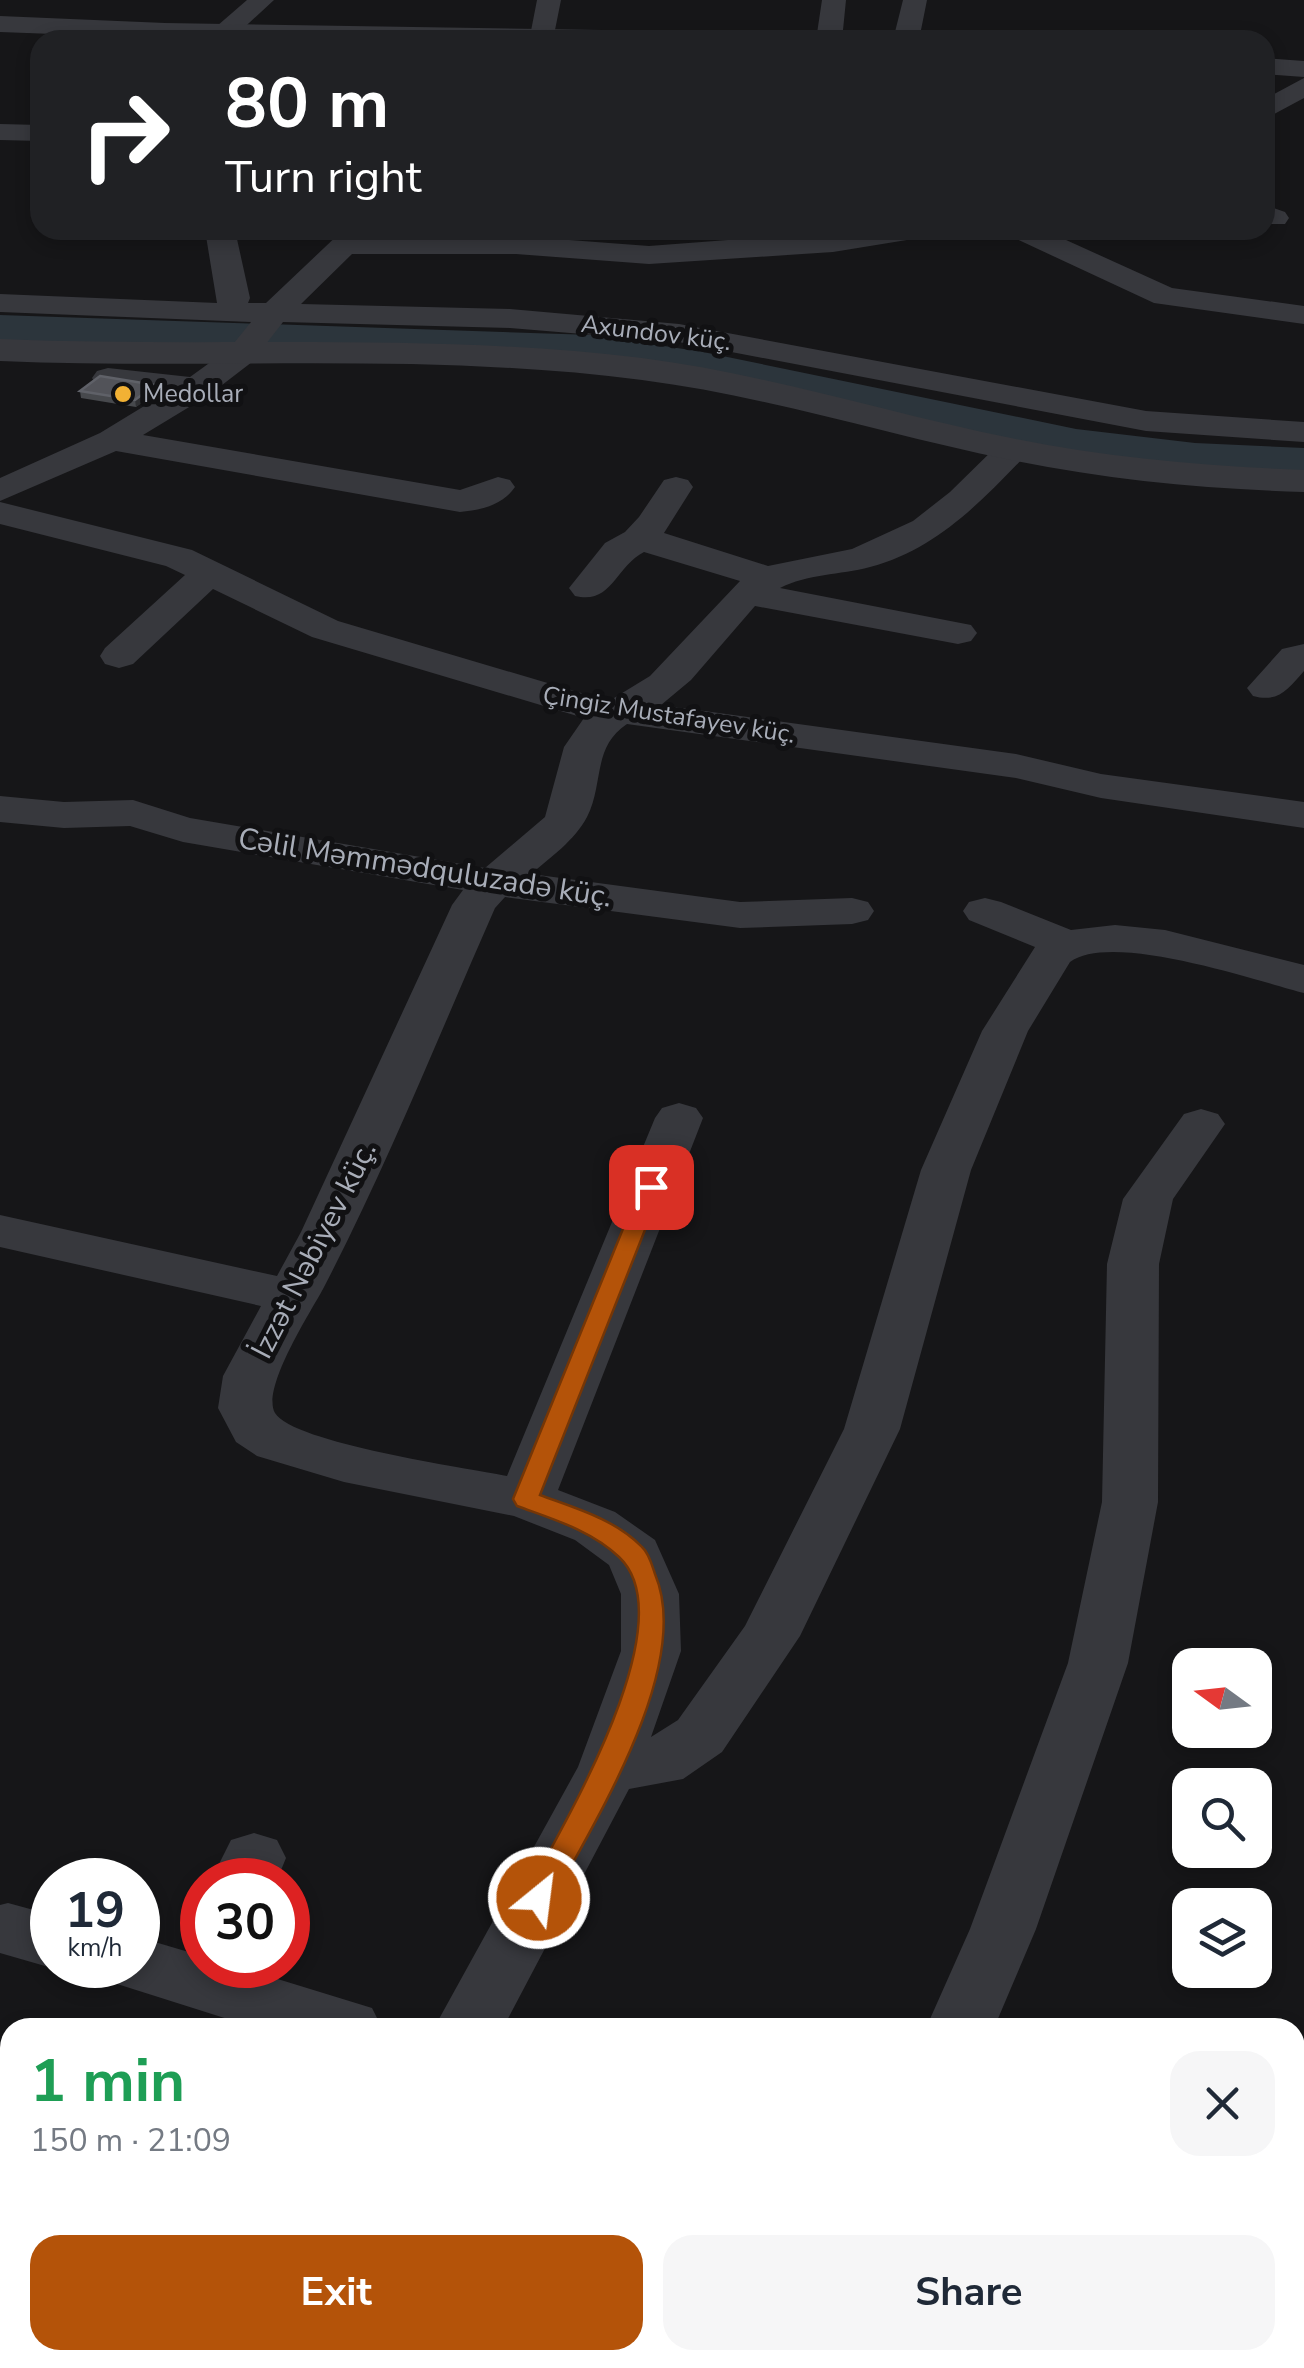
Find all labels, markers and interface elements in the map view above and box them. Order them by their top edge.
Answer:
text: 80 m [225,56,389,152]
icon: right [60,70,190,200]
text: Turn right [225,147,422,208]
street label: Axundov küç. [579,307,733,359]
place label: Medollar [143,377,243,411]
marker: Medollar [112,383,134,405]
street label: Çingiz Mustafayev küç. [540,678,798,752]
street label: Cəlil Məmmədquluzadə küç. [235,818,615,918]
street label: İzzət Nəbiyev küç. [242,1134,386,1366]
pin [609,1145,694,1230]
icon: arrive [624,1160,679,1215]
north arrow [1172,1648,1272,1748]
map controls [1172,1648,1272,1988]
button: search [1172,1768,1272,1868]
position arrow [487,1846,591,1950]
speed limit sign: 30 [180,1858,310,1988]
text: 19 [65,1876,125,1945]
button: layers [1172,1888,1272,1988]
text: km/h [67,1931,123,1965]
text: 1 min [30,2040,185,2122]
button: close [1170,2051,1275,2156]
text: 150 m · 21:09 [30,2119,231,2162]
button: Exit [30,2235,643,2350]
button: Share [663,2235,1275,2350]

